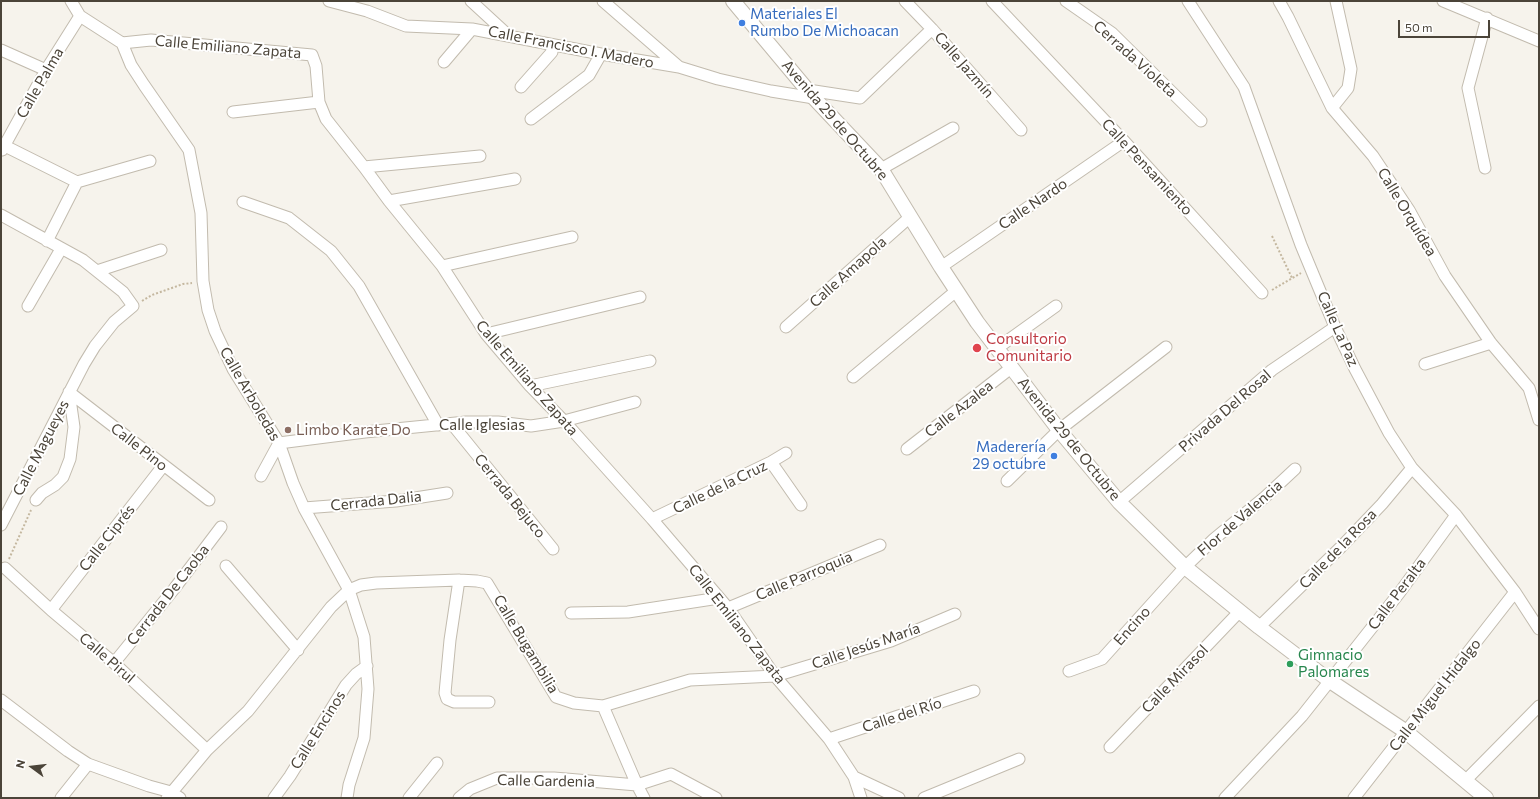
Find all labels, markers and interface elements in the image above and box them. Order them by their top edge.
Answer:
place label: Materiales El Rumbo De Michoacan [750,5,899,40]
scale bar [1400,12,1492,38]
street label: Cerrada Violeta [1090,17,1180,101]
marker: Materiales El Rumbo De Michoacan [737,18,747,28]
text: 50 m [1405,20,1433,34]
street label: Calle Francisco I. Madero [487,22,655,72]
street label: Calle Jazmín [930,28,998,102]
street label: Calle Emiliano Zapata [154,32,302,62]
street label: Calle Palma [13,44,67,122]
street label: Avenida 29 de Octubre [778,56,892,184]
street label: Calle Pensamiento [1098,115,1196,219]
street label: Calle Orquídea [1374,165,1440,259]
street label: Calle Nardo [995,174,1071,234]
street label: Calle Amapola [806,233,890,311]
street label: Calle La Paz [1313,289,1363,369]
street label: Calle Emiliano Zapata [472,317,582,439]
place label: Consultorio Comunitario [986,330,1072,365]
marker: Consultorio Comunitario [971,342,983,354]
street label: Calle Arboledas [216,344,284,444]
street label: Privada Del Rosal [1175,366,1275,456]
street label: Avenida 29 de Octubre [1014,374,1124,504]
street label: Calle Azalea [921,377,997,441]
street label: Calle Magueyes [9,397,73,499]
street label: Calle Iglesias [439,416,525,434]
street label: Calle Pino [107,419,171,475]
place label: Limbo Karate Do [296,421,411,439]
marker: Limbo Karate Do [283,425,293,435]
place label: Maderería 29 octubre [972,438,1046,473]
street label: Cerrada Bejuco [470,450,550,542]
marker: Maderería 29 octubre [1049,451,1059,461]
street label: Calle de la Cruz [670,456,770,518]
street label: Flor de Valencia [1194,476,1286,560]
street label: Cerrada Dalia [329,487,423,515]
street label: Calle Ciprés [75,501,139,575]
street label: Calle de la Rosa [1296,506,1380,592]
street label: Cerrada De Caoba [123,541,213,649]
street label: Calle Parroquia [753,548,855,604]
street label: Calle Peralta [1364,555,1430,633]
street label: Calle Emiliano Zapata [685,561,789,687]
street label: Calle Bugambilia [490,591,562,697]
street label: Encino [1110,603,1154,649]
street label: Calle Jesús María [809,619,923,673]
street label: Calle Pirul [75,629,139,687]
street label: Calle Miguel Hidalgo [1385,635,1485,755]
street label: Calle Mirasol [1138,641,1212,717]
place label: Gimnacio Palomares [1298,646,1369,681]
marker: Gimnacio Palomares [1285,659,1295,669]
street label: Calle Encinos [287,687,349,773]
street label: Calle del Río [860,694,944,736]
north arrow [12,747,52,787]
text: N [13,758,27,769]
street label: Calle Gardenia [497,771,595,791]

